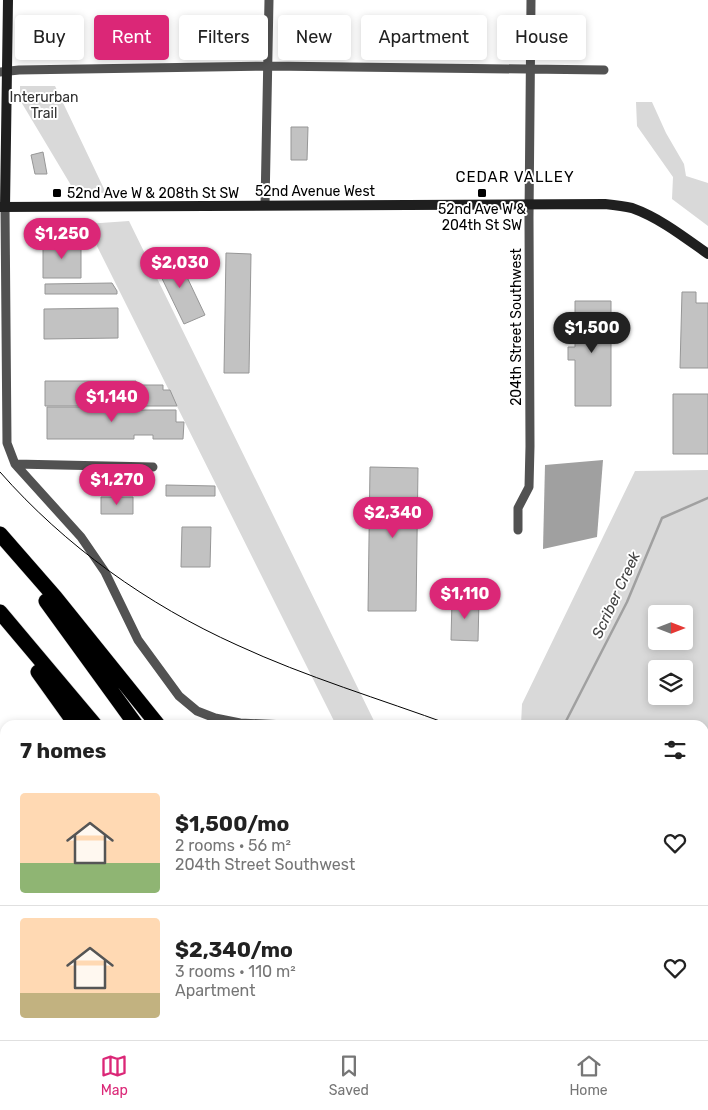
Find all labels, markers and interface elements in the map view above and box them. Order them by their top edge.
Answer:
chip: Buy [15,15,84,60]
chip: Rent [94,15,169,60]
chip: Filters [179,15,268,60]
chip: New [278,15,351,60]
chip: Apartment [361,15,487,60]
chip: House [497,15,586,60]
park label: Interurban Trail [9,89,79,122]
district label: CEDAR VALLEY [455,168,575,186]
street label: 52nd Avenue West [255,183,376,200]
place label: 52nd Ave W & 208th St SW [67,185,239,202]
marker: 52nd Ave W & 208th St SW [51,187,63,199]
marker: 52nd Ave W & 204th St SW [476,187,488,199]
place label: 52nd Ave W & 204th St SW [438,201,526,234]
pin: $1,250 [21,218,103,260]
text: $1,250 [35,224,89,243]
pin: $2,030 [139,246,221,289]
street label: 204th Street Southwest [508,248,525,406]
text: $2,030 [151,253,209,272]
pin: $1,500 [551,312,633,354]
text: $1,500 [564,318,620,337]
pin: $1,140 [71,380,153,423]
text: $1,140 [86,387,138,406]
pin: $1,270 [76,464,158,506]
text: $1,270 [90,470,144,489]
pin: $2,340 [352,496,434,539]
text: $2,340 [364,503,422,522]
water label: Scriber Creek [588,549,644,641]
pin: $1,110 [424,578,506,620]
text: $1,110 [441,584,489,603]
north arrow [648,605,692,650]
map controls [648,605,693,705]
button: layers [648,660,693,705]
icon: filters [661,736,689,764]
text: 7 homes [20,738,106,763]
text: $1,500/mo [175,811,289,836]
icon: home [60,813,120,873]
icon: heart [661,829,689,857]
text: 2 rooms · 56 m² [175,836,291,855]
text: 204th Street Southwest [175,855,355,874]
text: $2,340/mo [175,937,293,962]
icon: home [60,938,120,998]
icon: heart [661,954,689,982]
text: 3 rooms · 110 m² [175,962,296,981]
text: Apartment [175,981,255,1000]
tab: Map [100,1052,128,1099]
tab: Saved [329,1052,369,1099]
tab: Home [569,1052,608,1099]

